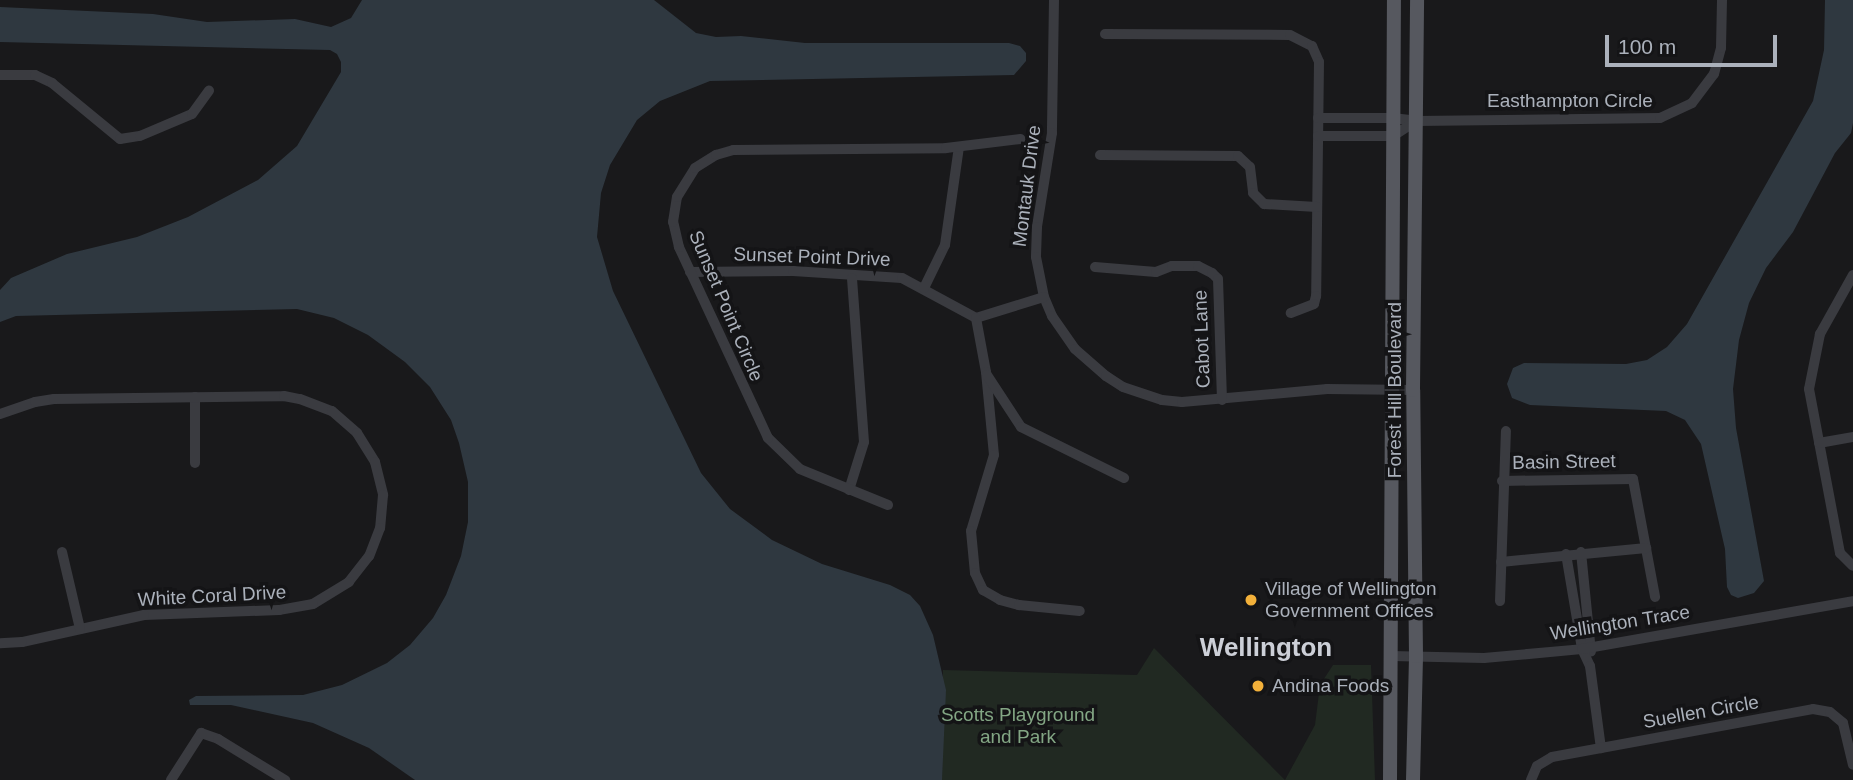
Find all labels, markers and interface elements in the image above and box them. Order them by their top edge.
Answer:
scale bar [1608,21,1780,65]
text: 100 m [1618,35,1676,58]
street label: Easthampton Circle [1487,90,1653,112]
street label: Montauk Drive [1008,124,1046,248]
street label: Sunset Point Circle [684,227,768,385]
street label: Sunset Point Drive [733,243,891,271]
street label: Cabot Lane [1189,290,1215,388]
street label: Forest Hill Boulevard [1384,302,1406,478]
street label: Basin Street [1512,450,1616,474]
place label: Village of Wellington Government Offices [1265,578,1436,622]
street label: White Coral Drive [137,581,287,611]
marker: Village of Wellington Government Offices [1243,592,1259,608]
street label: Wellington Trace [1548,601,1692,645]
district label: Wellington [1200,632,1332,664]
place label: Andina Foods [1272,675,1389,697]
marker: Andina Foods [1250,678,1266,694]
street label: Suellen Circle [1641,691,1761,733]
park label: Scotts Playground and Park [941,704,1095,748]

